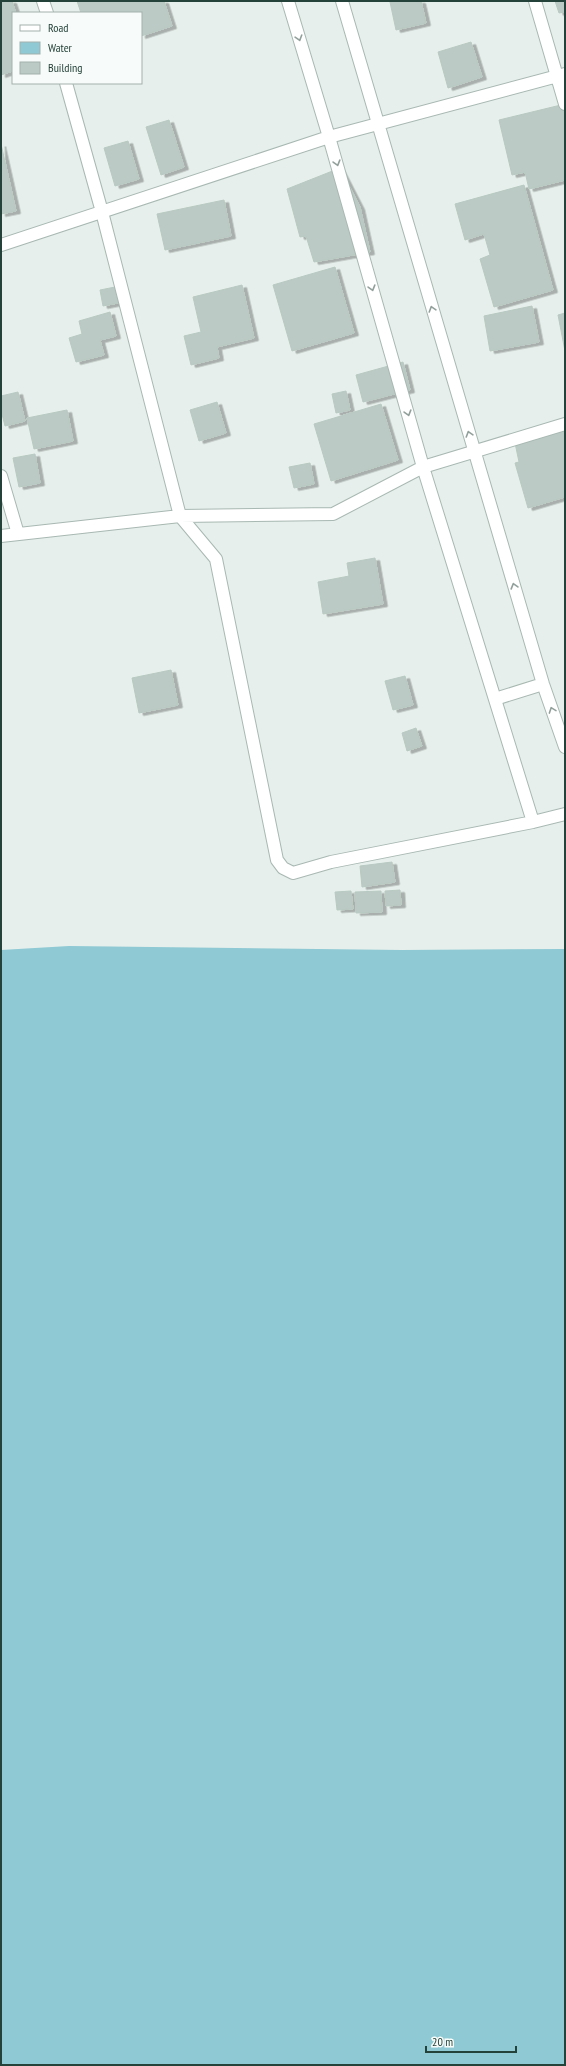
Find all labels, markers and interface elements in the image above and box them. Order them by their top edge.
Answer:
legend [12,12,142,84]
text: Road [48,20,68,35]
one-way arrow [294,35,303,42]
text: Water [48,40,73,55]
text: Building [48,60,83,75]
one-way arrow [332,159,341,166]
one-way arrow [367,284,376,291]
one-way arrow [428,306,437,313]
one-way arrow [403,409,412,416]
one-way arrow [465,431,474,438]
one-way arrow [510,582,519,589]
one-way arrow [548,706,556,713]
scale bar [426,2028,516,2054]
text: 20 m [432,2034,453,2049]

